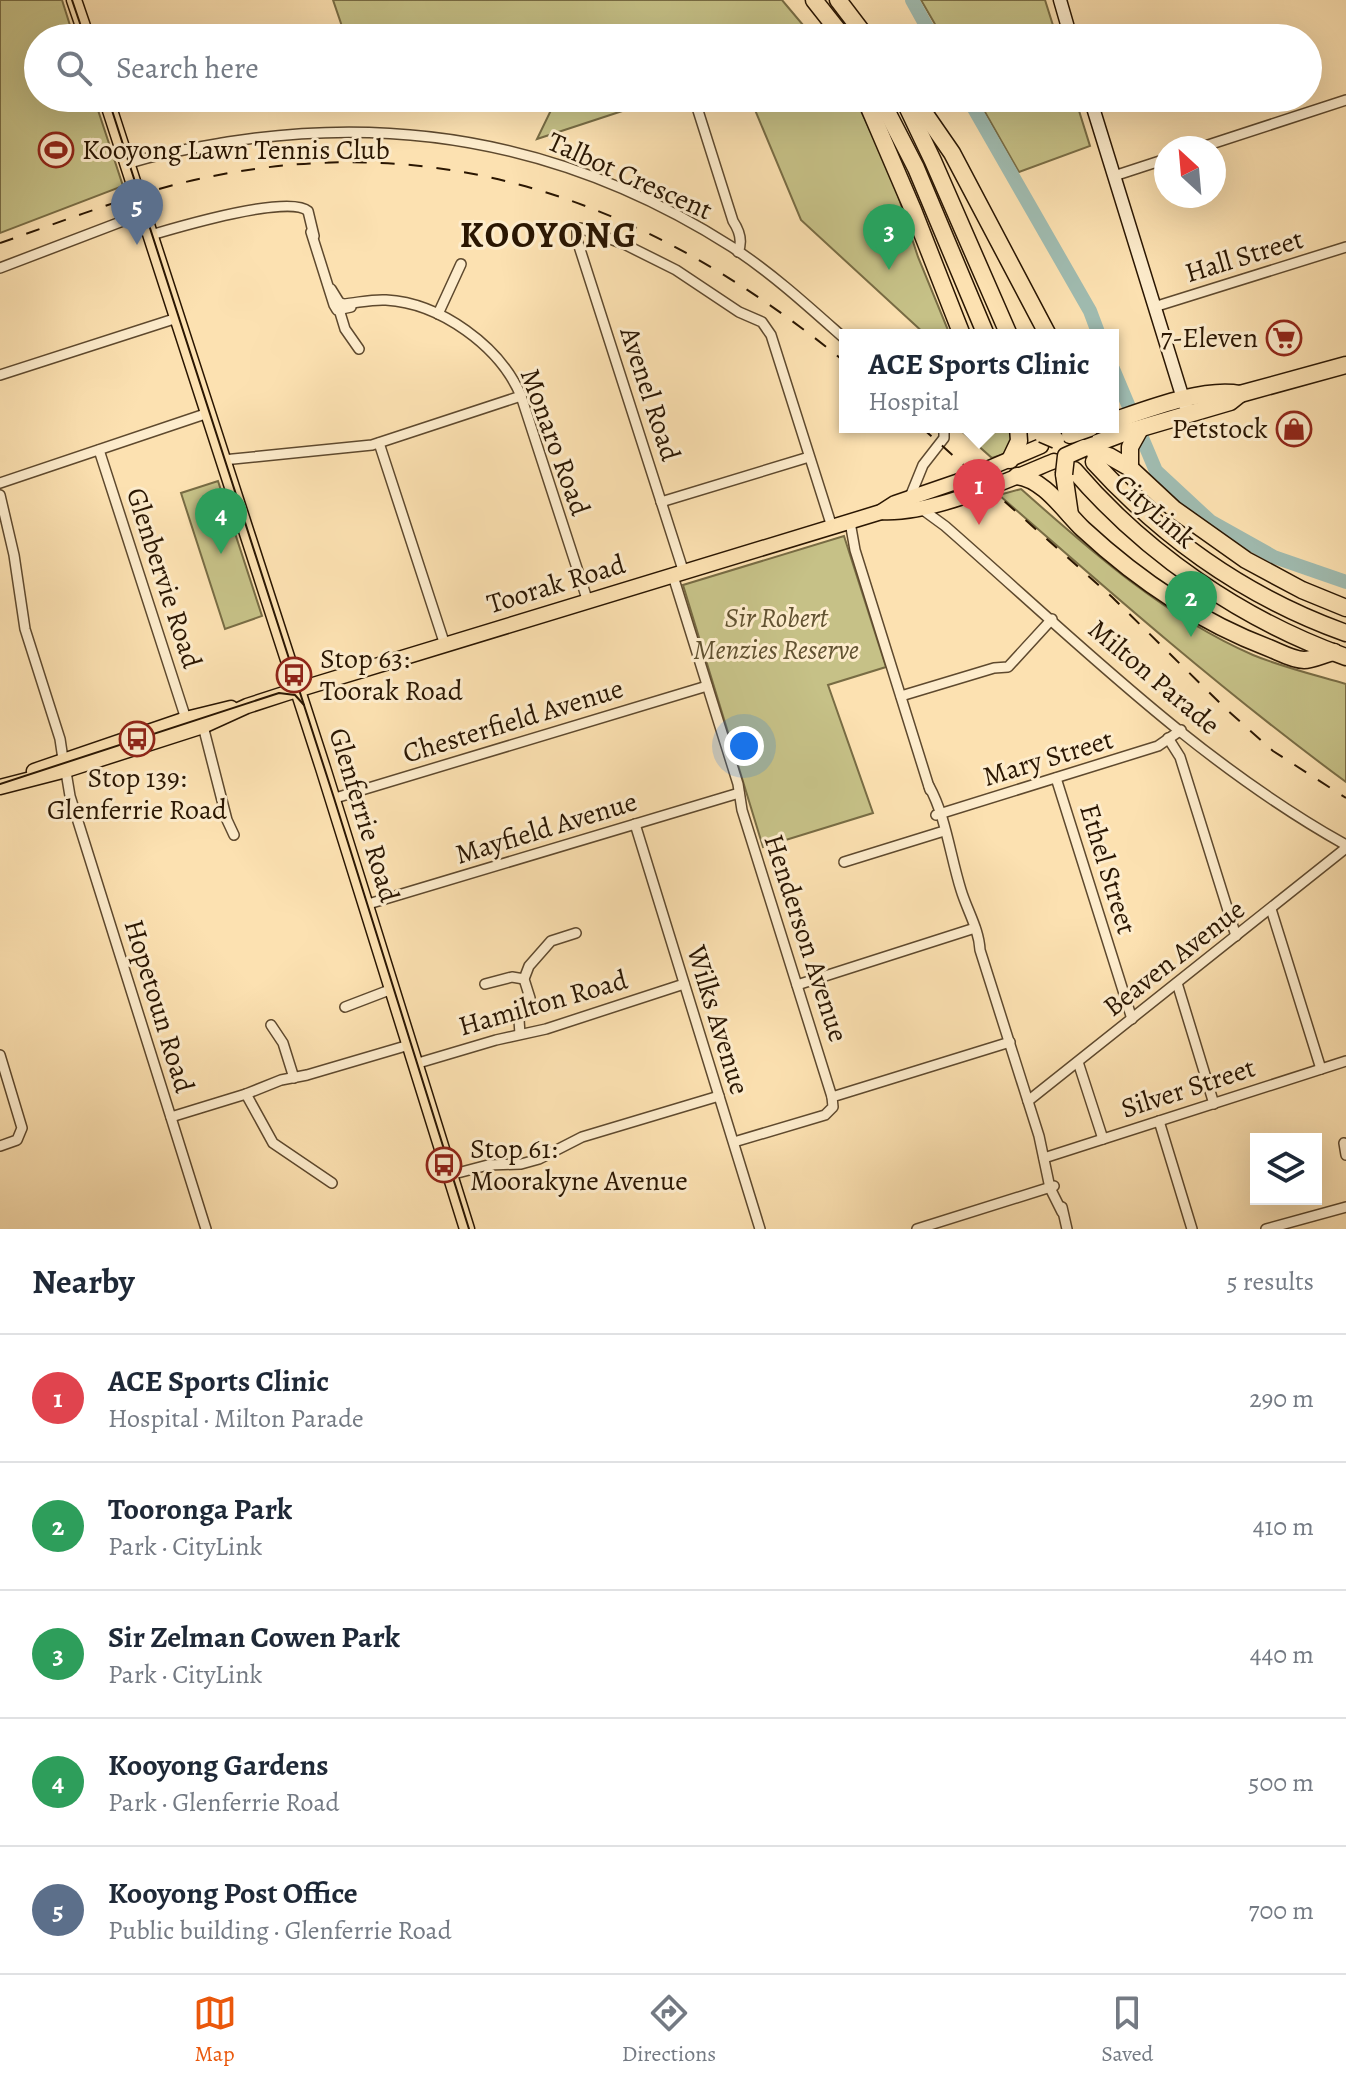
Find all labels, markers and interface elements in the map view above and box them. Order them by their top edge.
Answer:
search box [24,24,1322,112]
icon: search [52,46,96,90]
text: Search here [116,48,259,88]
street label: Talbot Crescent [542,123,718,229]
sports icon: Kooyong Lawn Tennis Club [37,131,75,169]
place label: Kooyong Lawn Tennis Club [82,131,390,169]
north arrow [1154,136,1226,208]
pin: 5 [111,179,163,245]
pin: 3 [863,204,915,270]
district label: KOOYONG [460,210,638,259]
street label: Hall Street [1180,220,1308,292]
place label: 7-Eleven [1161,319,1258,357]
supermarket icon: 7-Eleven [1265,319,1303,357]
street label: Avenel Road [610,321,690,467]
popup [839,329,1119,433]
text: ACE Sports Clinic [868,344,1090,384]
street label: Monaro Road [511,363,599,522]
text: Hospital [868,384,959,419]
place label: Petstock [1172,410,1268,448]
shop icon: Petstock [1275,410,1313,448]
pin: 1 [953,459,1005,525]
street label: CityLink [1106,465,1204,557]
street label: Glenbervie Road [117,483,211,674]
pin: 4 [195,488,247,554]
street label: Toorak Road [482,545,631,623]
pin: 2 [1165,571,1217,637]
park label: Sir Robert Menzies Reserve [693,599,859,669]
street label: Milton Parade [1080,611,1228,743]
place label: Stop 63: Toorak Road [320,640,464,710]
bus stop icon: Stop 63: Toorak Road [275,656,313,694]
street label: Chesterfield Avenue [398,669,628,773]
bus stop icon: Stop 139: Glenferrie Road [118,720,156,758]
street label: Mary Street [978,720,1118,796]
street label: Glenferrie Road [319,723,409,908]
your location [724,726,764,766]
place label: Stop 139: Glenferrie Road [47,759,228,829]
street label: Mayfield Avenue [450,782,642,874]
street label: Ethel Street [1070,799,1146,939]
street label: Henderson Avenue [755,829,857,1047]
street label: Beaven Avenue [1095,891,1253,1025]
street label: Hopetoun Road [115,915,204,1098]
street label: Wilks Avenue [677,940,759,1099]
street label: Hamilton Road [454,960,633,1045]
street label: Silver Street [1116,1048,1260,1128]
place label: Stop 61: Moorakyne Avenue [470,1130,688,1200]
map controls [1250,1133,1322,1205]
button: layers [1250,1133,1322,1205]
bus stop icon: Stop 61: Moorakyne Avenue [425,1146,463,1184]
text: Nearby [32,1258,135,1305]
text: 5 results [1226,1264,1314,1299]
text: ACE Sports Clinic [108,1361,329,1401]
text: 1 [53,1381,63,1416]
text: 290 m [1249,1381,1314,1416]
text: Hospital · Milton Parade [108,1401,364,1436]
text: Tooronga Park [108,1489,292,1529]
text: 2 [52,1509,64,1544]
text: 410 m [1253,1509,1314,1544]
text: Park · CityLink [108,1529,262,1564]
text: Sir Zelman Cowen Park [108,1617,400,1657]
text: 3 [52,1637,64,1672]
text: 440 m [1250,1637,1314,1672]
text: Park · CityLink [108,1657,262,1692]
text: Kooyong Gardens [108,1745,329,1785]
text: 4 [52,1765,64,1800]
text: 500 m [1248,1765,1314,1800]
text: Park · Glenferrie Road [108,1785,340,1820]
text: Kooyong Post Office [108,1873,358,1913]
text: 5 [52,1893,64,1928]
text: 700 m [1249,1893,1314,1928]
text: Public building · Glenferrie Road [108,1913,452,1948]
tab: Map [193,1991,237,2069]
tab: Directions [622,1991,716,2069]
tab: Saved [1101,1991,1153,2069]

